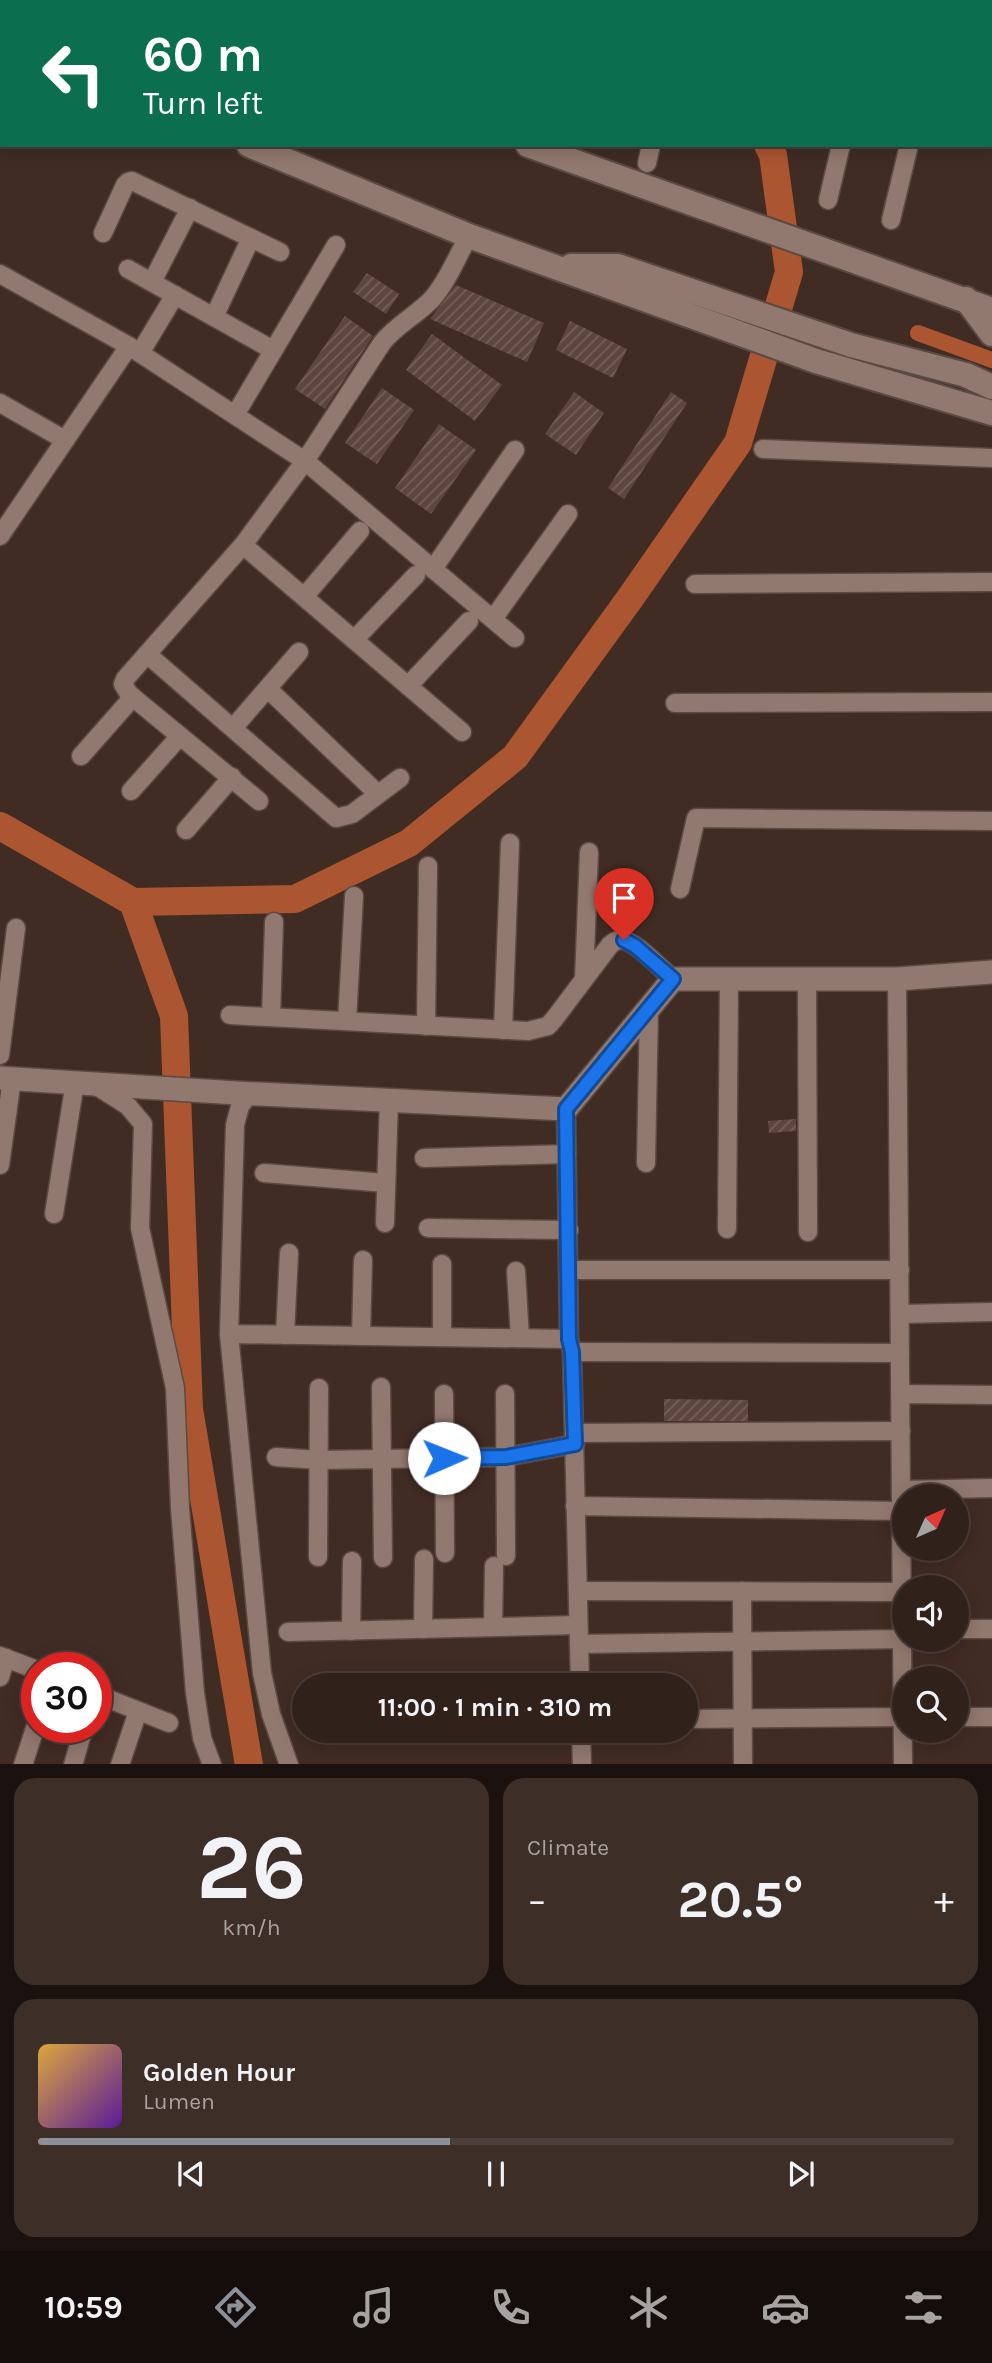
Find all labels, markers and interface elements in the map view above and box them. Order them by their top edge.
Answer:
text: 60 m [143,26,263,83]
icon: left [28,28,119,119]
text: Turn left [143,85,263,122]
pin [594,868,654,940]
icon: arrive [605,879,643,917]
position arrow [407,1421,481,1495]
north arrow [892,1484,970,1561]
map controls [892,1484,969,1743]
button: sound [892,1575,969,1652]
speed limit sign: 30 [21,1652,112,1743]
button: search [892,1666,969,1743]
text: 11:00 · 1 min · 310 m [378,1692,612,1723]
text: 26 [196,1815,307,1921]
text: Climate [527,1834,609,1861]
text: 20.5° [678,1869,804,1930]
text: − [527,1878,547,1923]
text: + [934,1878,954,1923]
text: km/h [222,1914,281,1941]
text: Golden Hour [143,2057,295,2088]
text: Lumen [143,2088,215,2115]
icon: previous [172,2155,210,2193]
icon: pause [477,2155,515,2193]
icon: next [782,2155,820,2193]
icon: directions [211,2283,260,2332]
icon: music [349,2283,398,2332]
icon: phone [486,2283,535,2332]
icon: climate [624,2283,673,2332]
icon: car [761,2283,810,2332]
icon: filters [899,2283,948,2332]
text: 10:59 [44,2289,123,2326]

